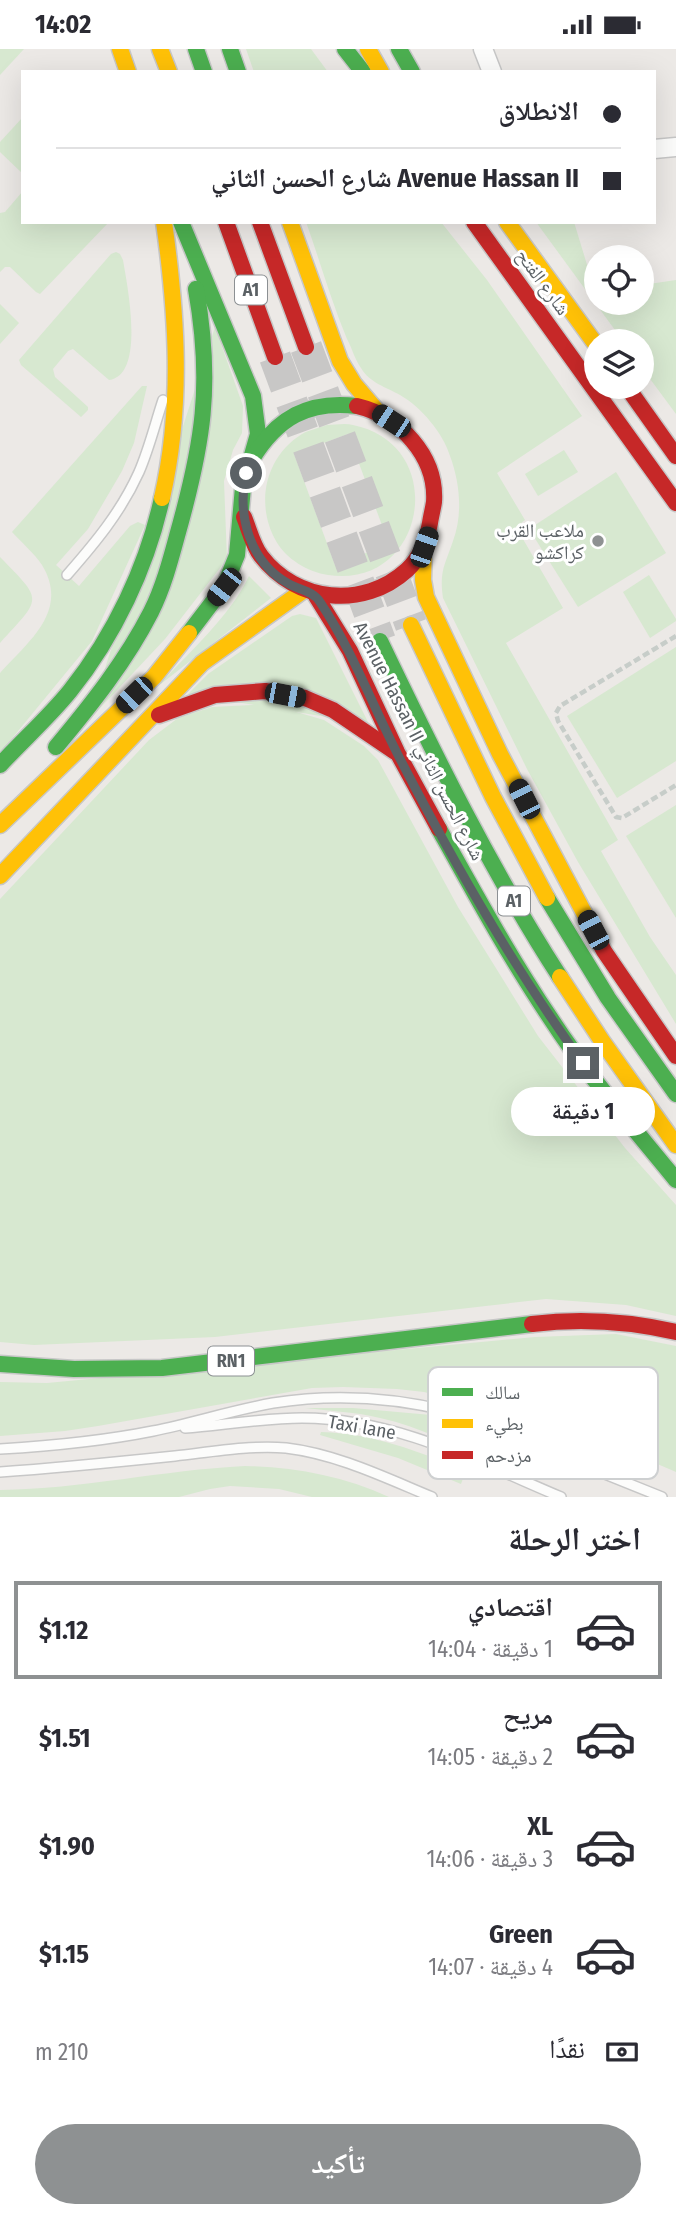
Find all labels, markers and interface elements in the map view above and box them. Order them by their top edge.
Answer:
text: 14:02 [35,9,91,40]
text: الانطلاق [499,96,579,127]
text: Avenue Hassan II شارع الحسن الثاني [211,163,579,194]
street label: شارع الفتح [511,245,575,320]
map controls [584,245,654,399]
button: locate [584,245,654,315]
road number: A1 [235,276,267,305]
button: layers [584,329,654,399]
car [368,401,415,441]
route start [230,457,262,489]
place label: ملاعب القرب كراكشو [496,519,584,564]
car [408,524,441,570]
marker: ملاعب القرب كراكشو [590,533,606,549]
car [203,564,246,610]
street label: Avenue Hassan II شارع الحسن الثاني [345,618,489,866]
car [112,673,157,717]
car [263,681,308,709]
car [506,776,543,822]
road number: A1 [498,887,530,915]
car [574,907,613,953]
route end [567,1047,599,1079]
callout: 1 دقيقة [511,1087,655,1137]
text: 1 دقيقة [552,1097,614,1125]
road number: RN1 [208,1346,254,1375]
legend [428,1367,658,1479]
text: سالك [485,1381,520,1404]
street label: Taxi lane [326,1410,398,1444]
text: بطيء [485,1412,524,1439]
text: مزدحم [485,1444,531,1468]
text: اختر الرحلة [508,1520,641,1558]
text: اقتصادي [468,1592,553,1623]
icon: car [574,1599,637,1662]
text: $1.12 [39,1615,88,1646]
text: 1 دقيقة · 14:04 [428,1635,553,1663]
text: مريح [503,1700,553,1731]
icon: car [574,1707,637,1770]
text: $1.51 [39,1723,91,1754]
text: 2 دقيقة · 14:05 [427,1743,553,1771]
text: XL [527,1811,553,1842]
icon: car [574,1815,637,1878]
text: $1.90 [39,1831,95,1862]
text: 3 دقيقة · 14:06 [426,1845,553,1873]
text: Green [489,1919,553,1950]
icon: car [574,1923,637,1986]
text: $1.15 [39,1939,89,1970]
text: 4 دقيقة · 14:07 [428,1953,553,1981]
icon: cash [603,2033,641,2071]
text: نقدًا [549,2034,585,2065]
text: 210 m [35,2038,89,2066]
button: تأكيد [35,2124,641,2204]

